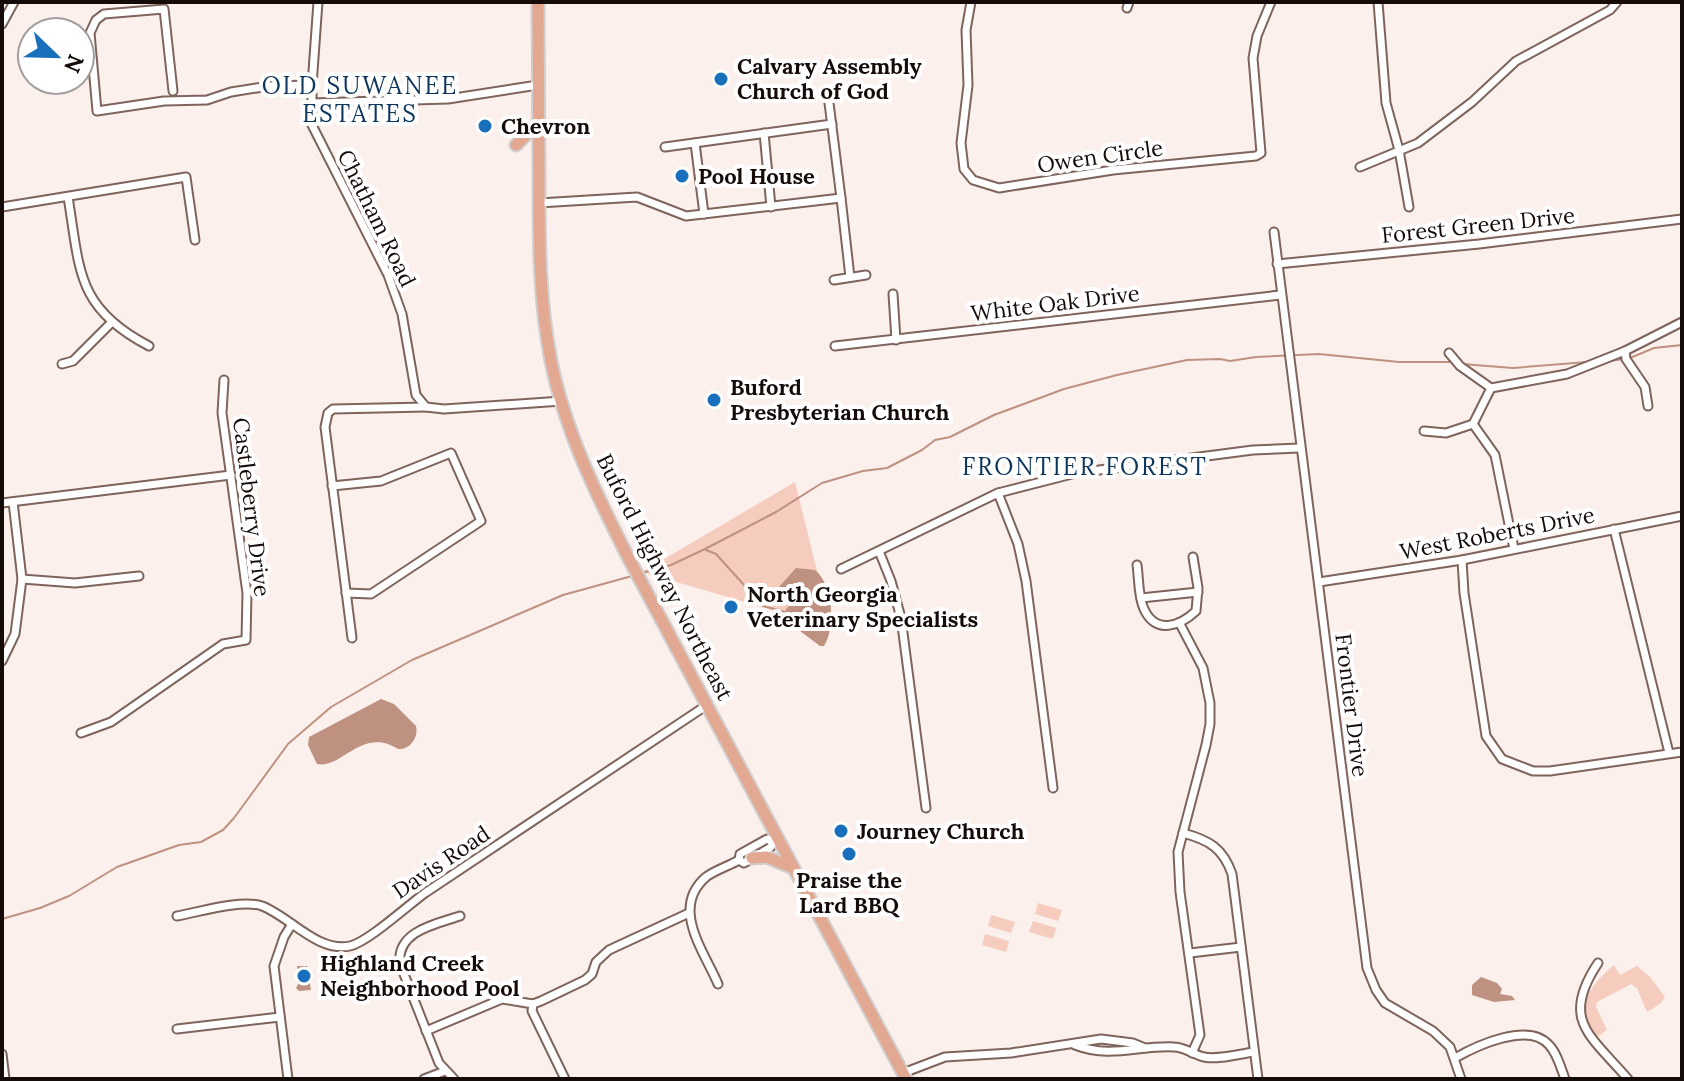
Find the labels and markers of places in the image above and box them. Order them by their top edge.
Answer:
place label: Calvary Assembly Church of God [737,52,923,105]
marker: Calvary Assembly Church of God [712,70,730,88]
place label: Chevron [501,112,590,140]
marker: Chevron [476,117,494,135]
place label: Pool House [698,162,815,190]
marker: Pool House [673,167,691,185]
place label: Buford Presbyterian Church [730,373,950,426]
marker: Buford Presbyterian Church [705,391,723,409]
place label: North Georgia Veterinary Specialists [747,580,978,633]
marker: North Georgia Veterinary Specialists [722,598,740,616]
place label: Journey Church [857,817,1025,845]
marker: Journey Church [832,822,850,840]
marker: Praise the Lard BBQ [840,845,858,863]
place label: Praise the Lard BBQ [796,866,902,919]
place label: Highland Creek Neighborhood Pool [320,949,520,1002]
marker: Highland Creek Neighborhood Pool [295,967,313,985]

